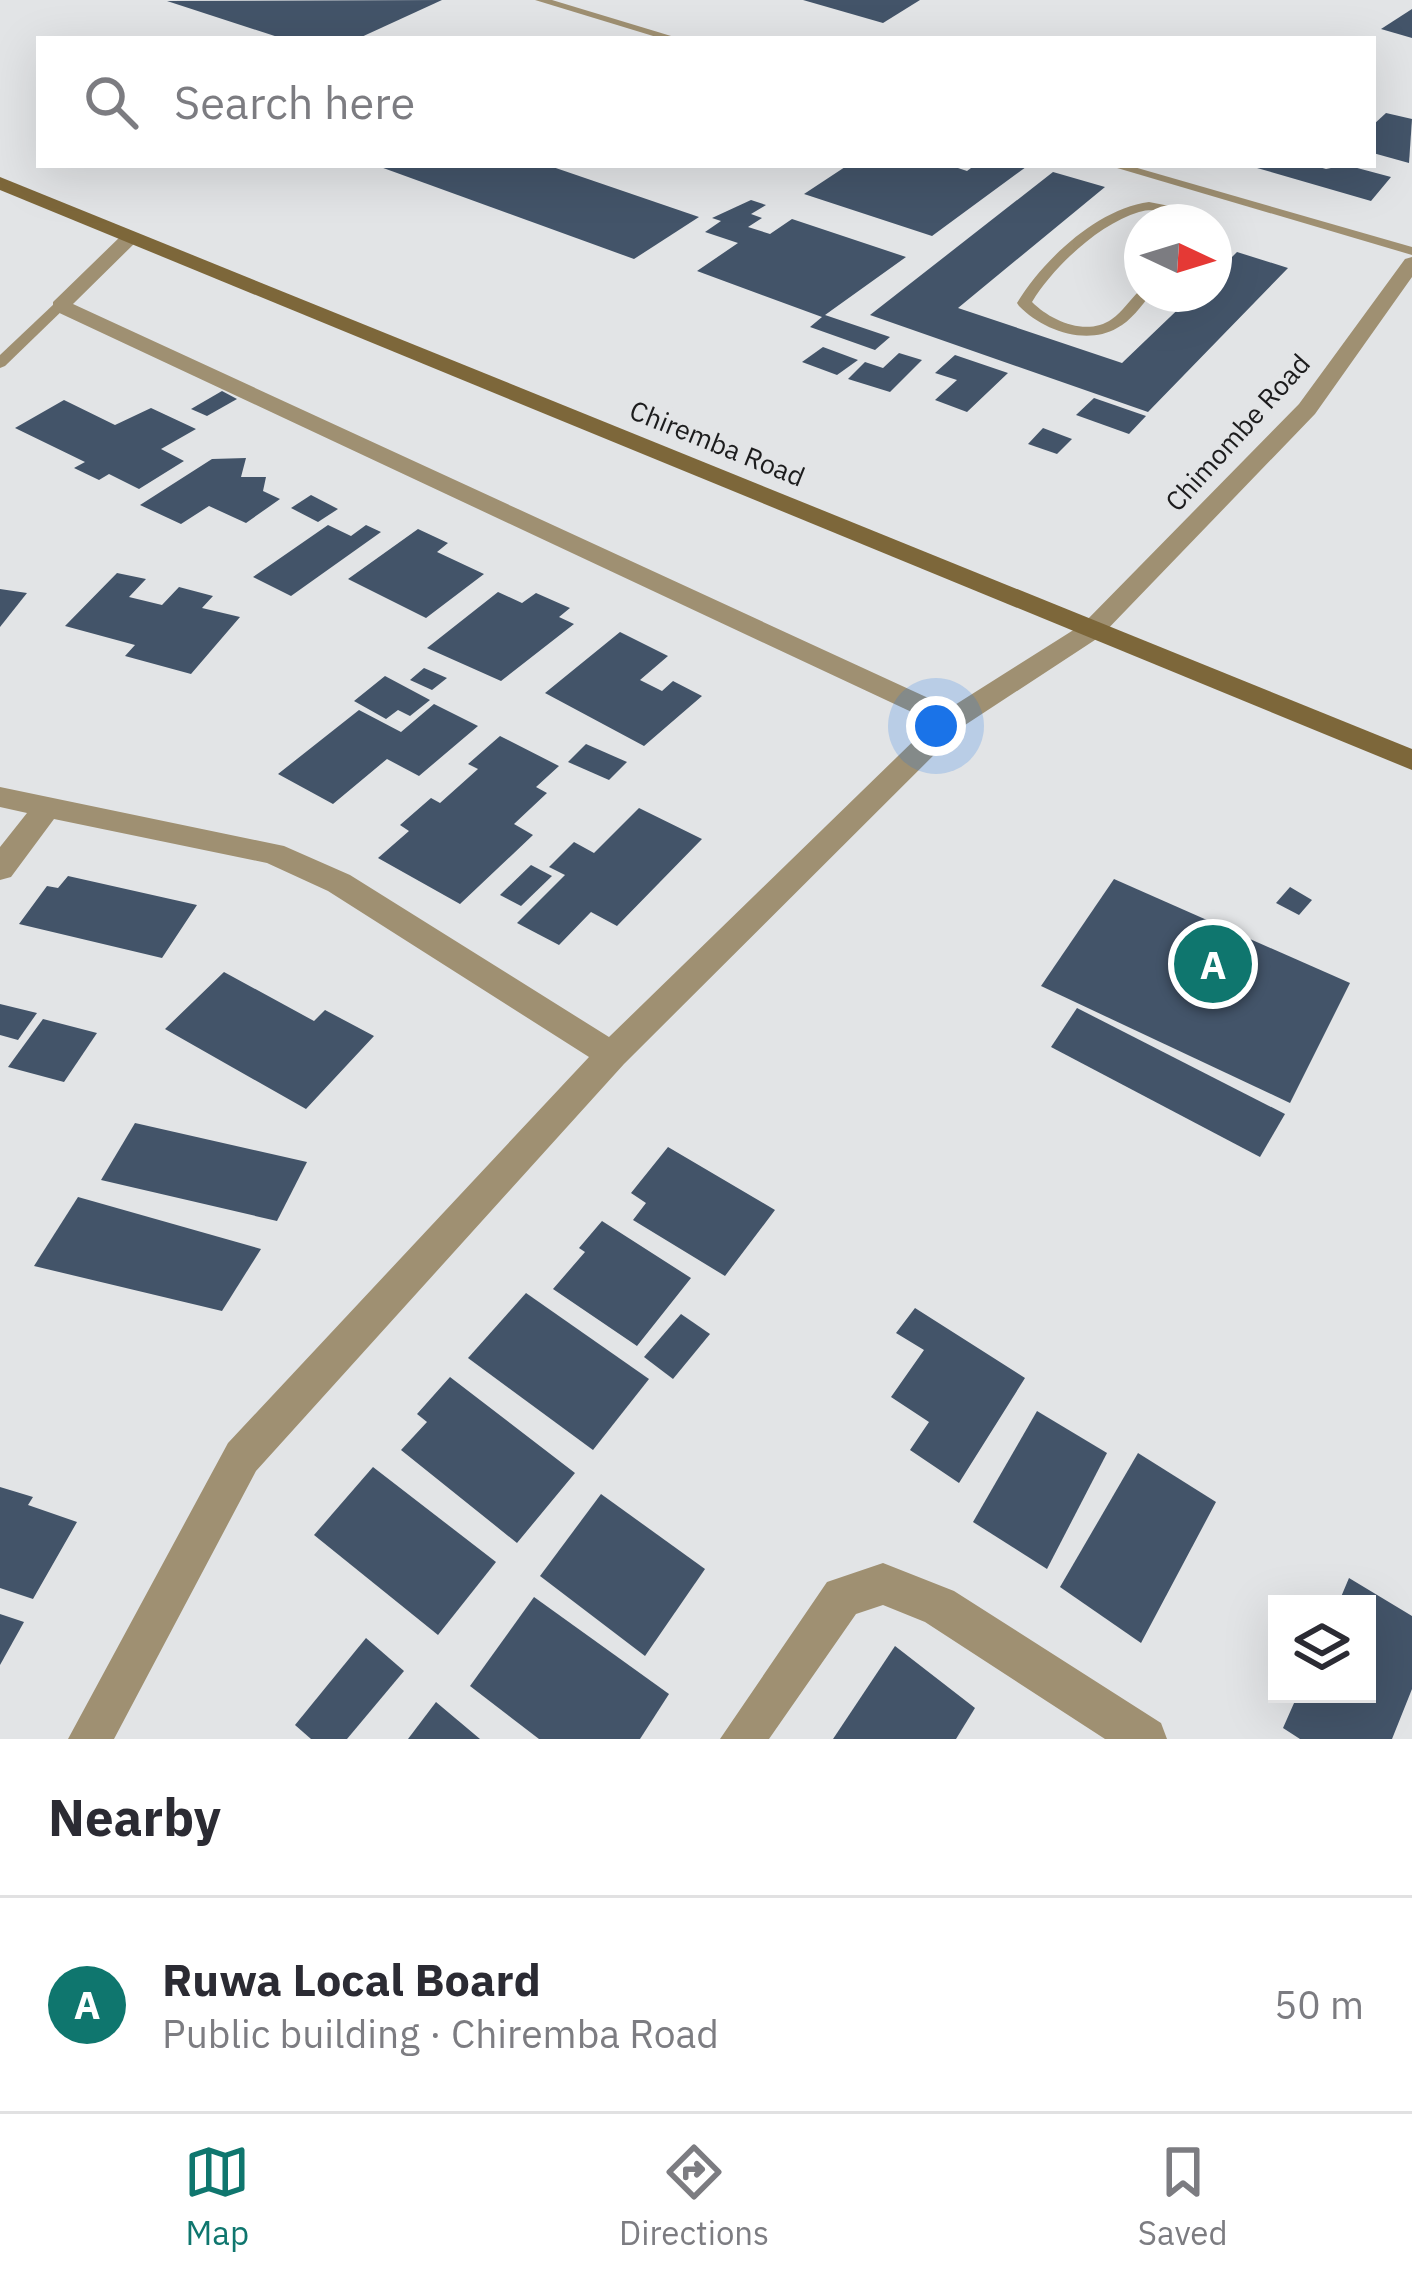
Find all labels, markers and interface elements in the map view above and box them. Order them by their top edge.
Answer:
search box [36,36,1376,168]
icon: search [78,69,144,135]
text: Search here [174,73,415,131]
north arrow [1124,204,1232,312]
street label: Chimombe Road [1157,346,1317,518]
street label: Chiremba Road [625,392,810,494]
your location [906,696,966,756]
pin: A [1174,919,1252,1009]
map controls [1268,1595,1376,1703]
button: layers [1268,1595,1376,1703]
text: Nearby [48,1784,221,1850]
text: Ruwa Local Board [162,1950,541,2008]
text: A [74,1979,100,2030]
text: 50 m [1274,1979,1364,2030]
text: Public building · Chiremba Road [162,2008,719,2059]
tab: Map [184,2139,250,2254]
tab: Directions [619,2139,769,2254]
tab: Saved [1138,2139,1228,2254]

